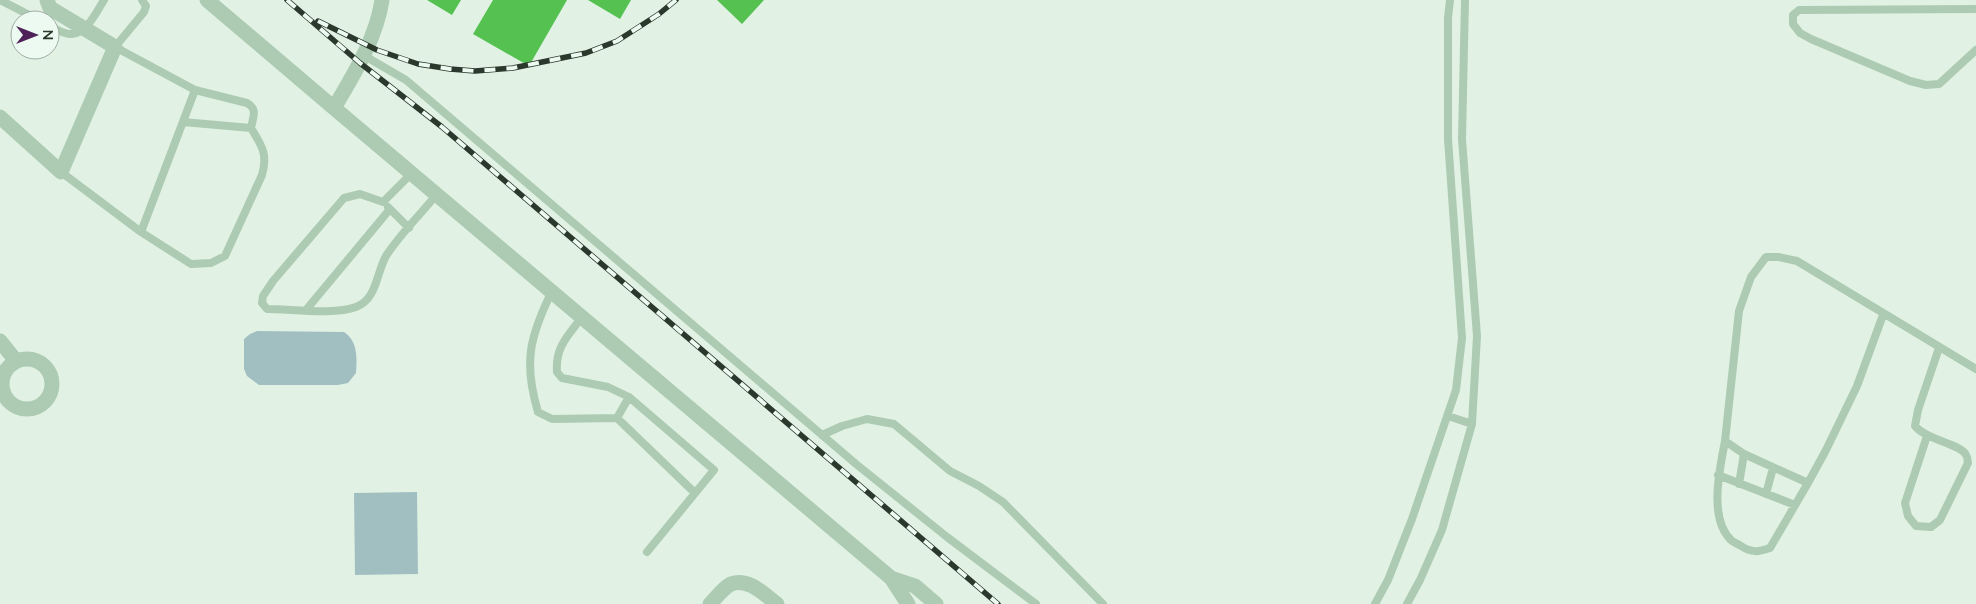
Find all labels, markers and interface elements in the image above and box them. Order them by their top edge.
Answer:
north arrow [10,10,60,60]
text: N [40,30,57,40]

